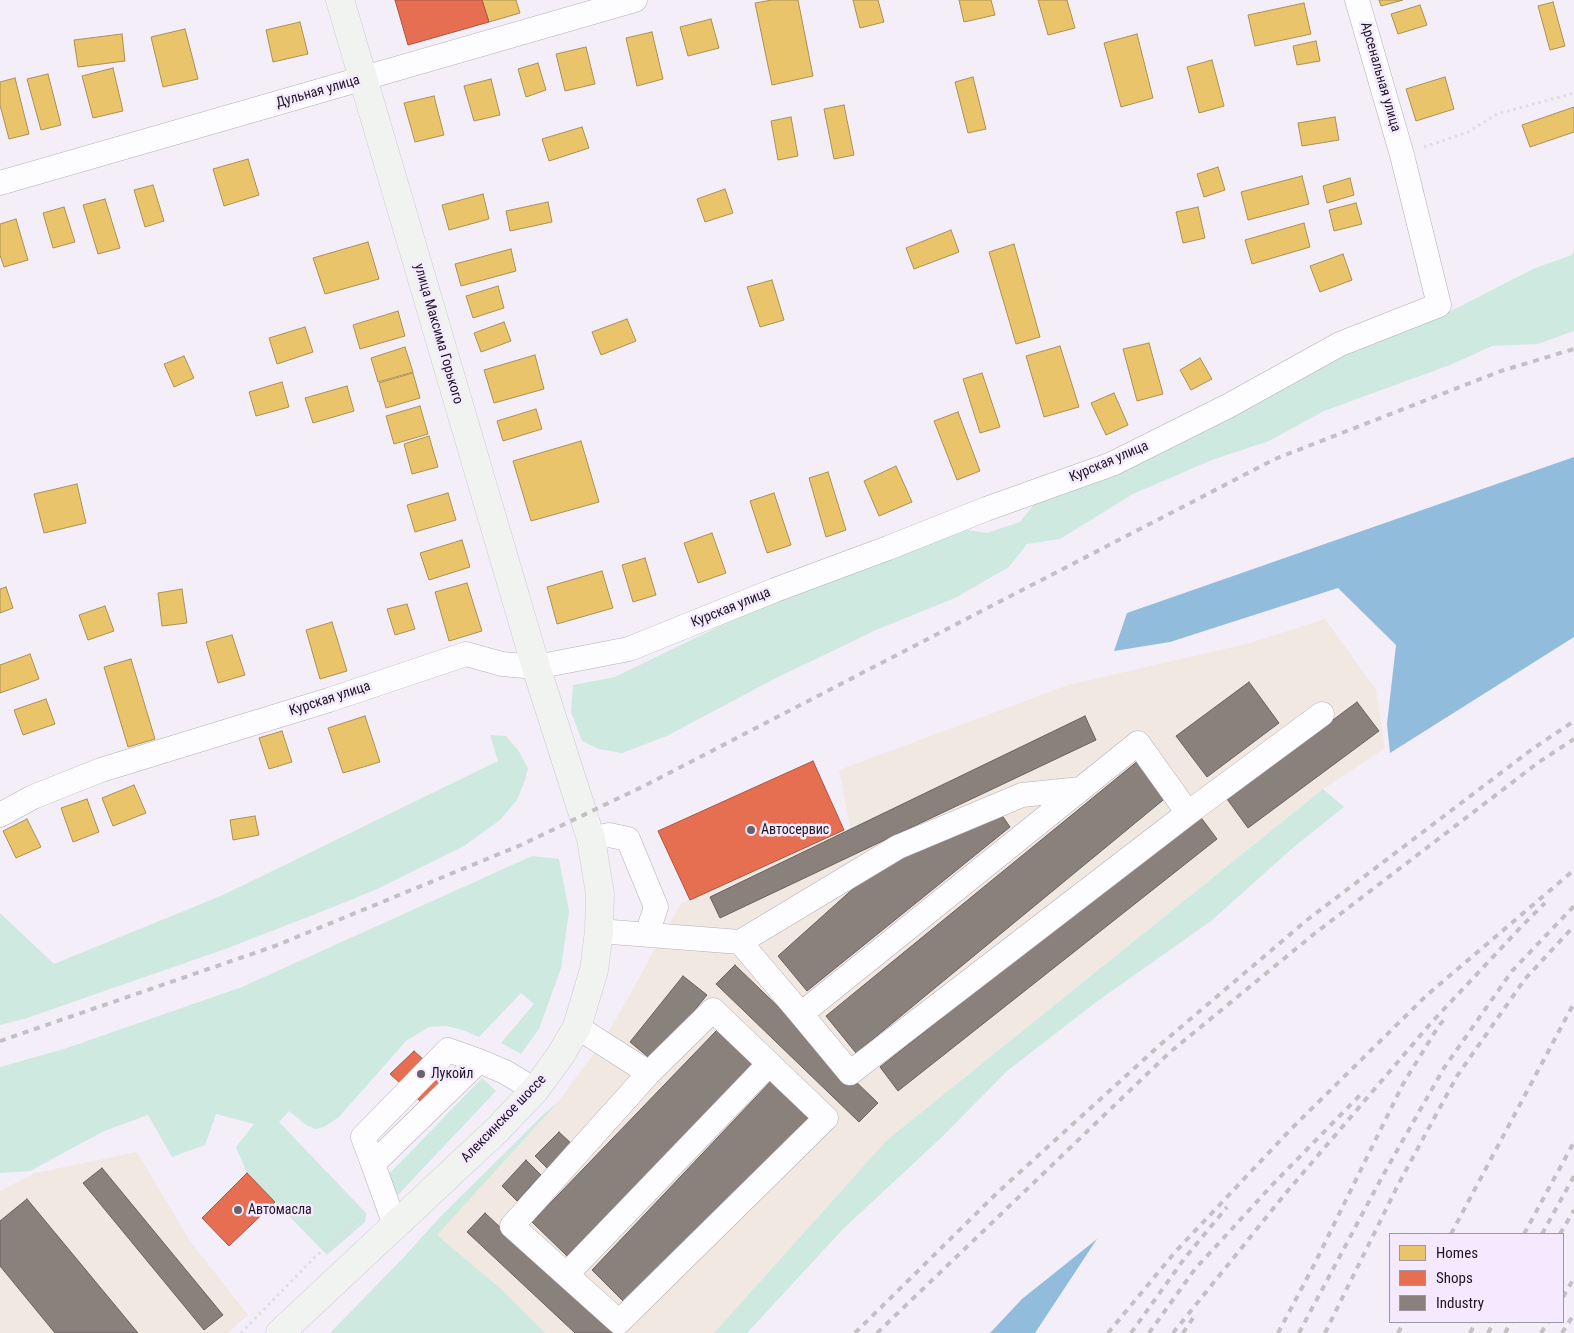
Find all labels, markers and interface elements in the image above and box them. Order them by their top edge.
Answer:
street label: Арсенальная улица [1356,20,1404,134]
street label: Дульная улица [274,72,362,112]
street label: улица Максима Горького [410,262,466,406]
street label: Курская улица [1067,438,1151,486]
street label: Курская улица [689,584,773,632]
street label: Курская улица [287,678,373,720]
place label: Автосервис [761,822,829,838]
marker: Автосервис [745,824,757,836]
place label: Лукойл [431,1066,473,1082]
marker: Лукойл [415,1068,427,1080]
street label: Алексинское шоссе [458,1072,550,1166]
place label: Автомасла [248,1202,312,1218]
marker: Автомасла [232,1204,244,1216]
legend [1389,1233,1564,1323]
text: Homes [1436,1244,1478,1262]
text: Shops [1436,1269,1473,1287]
text: Industry [1436,1294,1484,1312]

